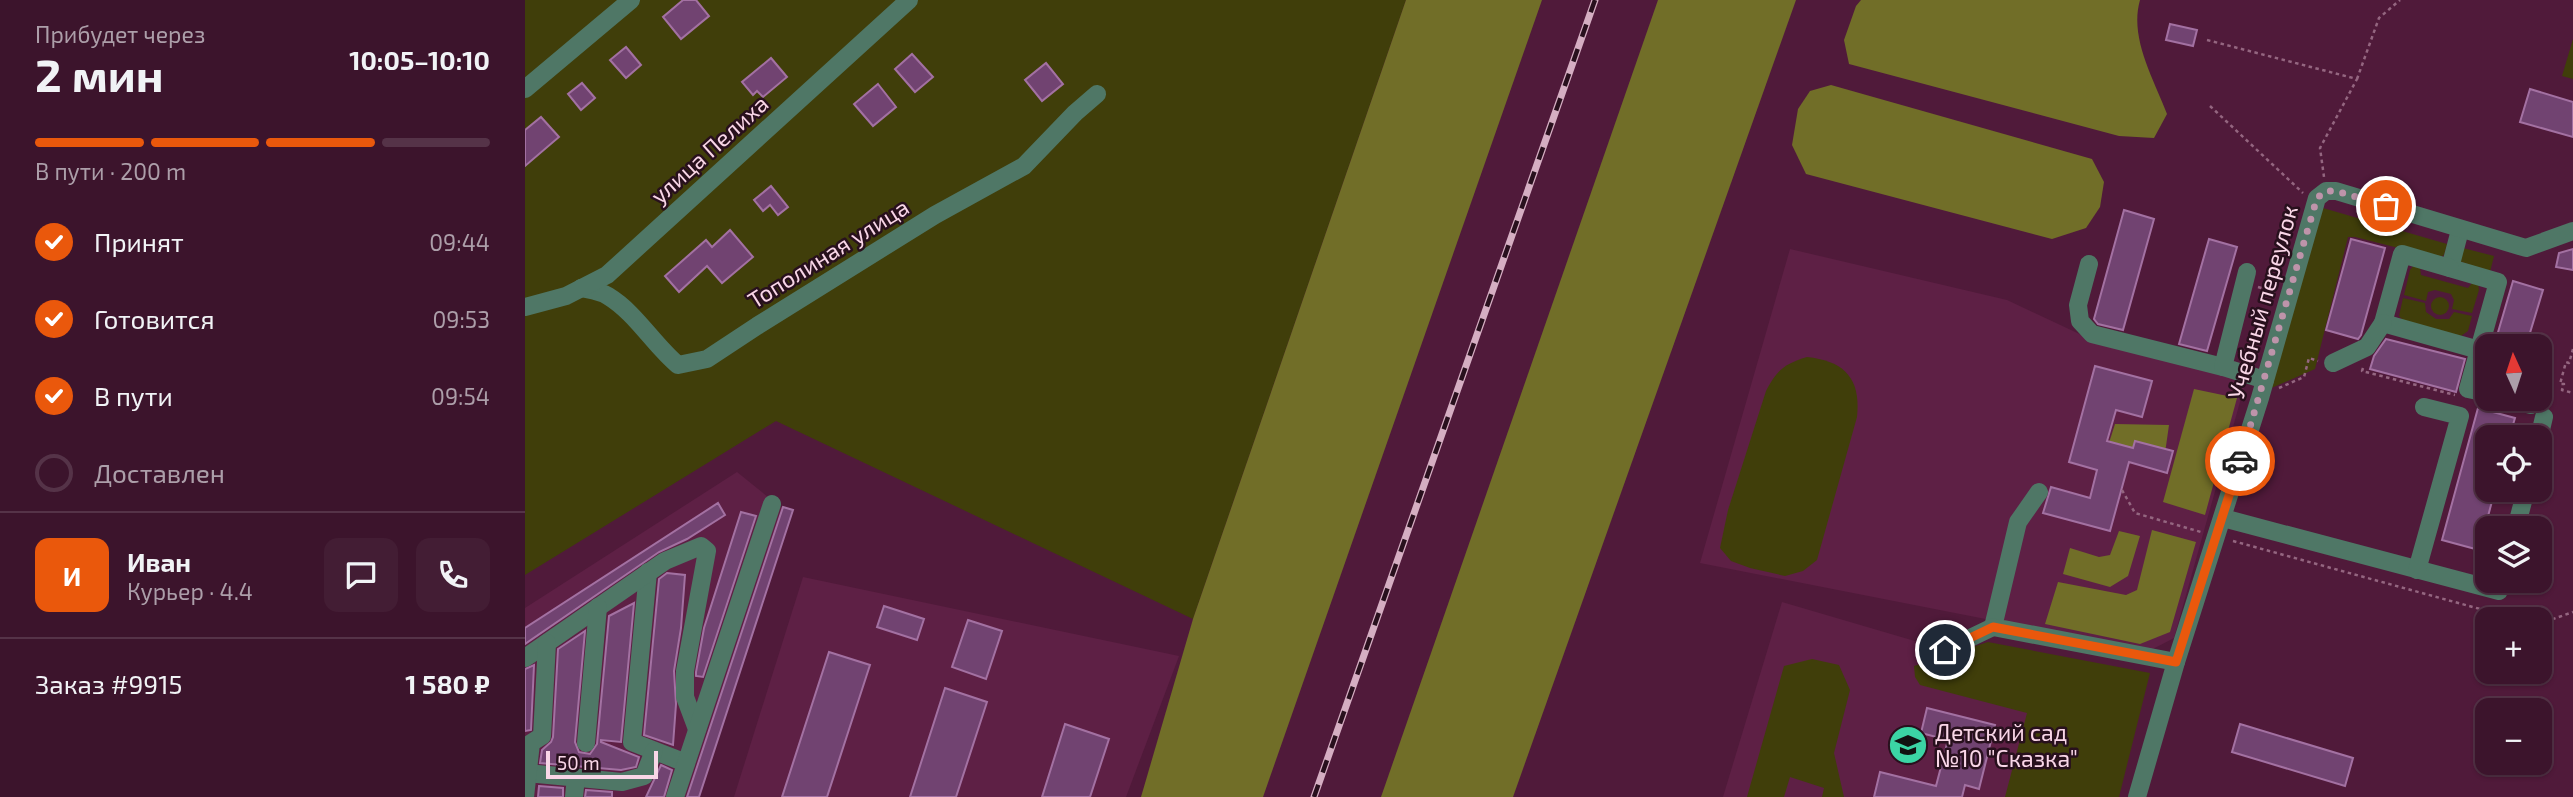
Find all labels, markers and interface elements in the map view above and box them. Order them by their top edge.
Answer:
text: Прибудет через [35,20,205,48]
text: 10:05–10:10 [349,44,490,75]
text: 2 мин [35,46,164,101]
street label: улица Пелиха [644,89,774,210]
text: В пути · 200 m [35,157,186,185]
pin [2356,176,2416,236]
icon: bag [2367,187,2405,225]
street label: Тополиная улица [742,192,914,315]
street label: Учебный переулок [2221,202,2304,402]
icon: check [35,223,73,261]
text: Принят [94,226,184,257]
text: 09:44 [429,228,490,256]
icon: check [35,300,73,338]
text: Готовится [94,303,215,334]
text: 09:53 [432,305,490,333]
north arrow [2475,334,2551,411]
map controls [2475,334,2552,775]
icon: check [35,377,73,415]
text: В пути [94,380,173,411]
text: 09:54 [431,382,490,410]
button: locate [2475,425,2552,502]
courier [2205,426,2275,496]
icon: car [2221,442,2259,480]
text: Доставлен [94,457,225,488]
button: layers [2475,516,2552,593]
button: chat [324,538,398,612]
button: phone [416,538,490,612]
text: Иван [127,546,191,577]
text: И [63,560,81,591]
text: Курьер · 4.4 [127,577,253,605]
button: + [2475,607,2552,684]
pin [1915,620,1975,680]
icon: home [1926,631,1964,669]
text: Заказ #9915 [35,668,182,699]
text: 1 580 ₽ [405,668,490,699]
button: − [2475,698,2552,775]
place label: Детский сад №10 "Сказка" [1935,718,2078,772]
school or university icon: Детский сад №10 "Сказка" [1887,724,1929,766]
scale bar [546,748,658,780]
text: 50 m [557,751,600,774]

